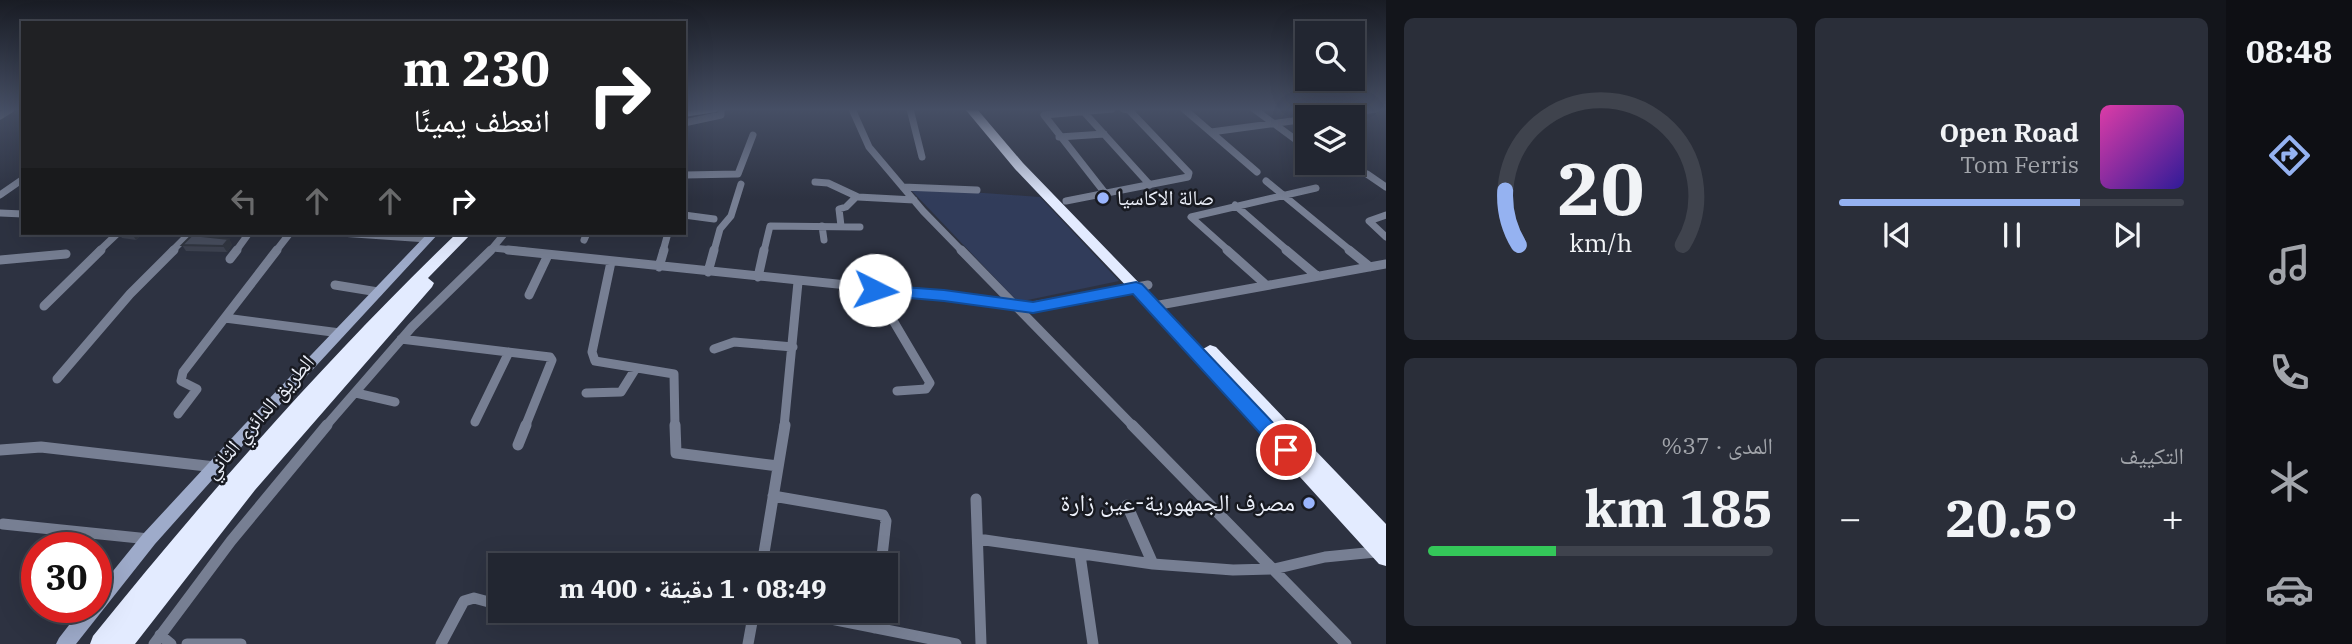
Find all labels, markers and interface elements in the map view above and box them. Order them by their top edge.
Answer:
map controls [1295,21,1365,175]
button: search [1295,21,1365,91]
text: 08:48 [2246,30,2332,72]
text: 230 m [403,36,550,99]
icon: right [574,49,665,140]
text: انعطف يمينًا [413,99,550,141]
button: layers [1295,105,1365,175]
text: Open Road [1940,115,2079,149]
icon: directions [2265,131,2314,180]
text: 20 [1557,141,1644,236]
text: Tom Ferris [1960,149,2079,179]
icon: left [225,182,263,220]
icon: ahead [298,182,336,220]
icon: ahead [371,182,409,220]
icon: right [444,182,482,220]
place label: صالة الاكاسيا [1117,183,1214,211]
marker: صالة الاكاسيا [1095,190,1111,206]
icon: previous [1878,216,1916,254]
icon: pause [1993,216,2031,254]
icon: next [2108,216,2146,254]
text: km/h [1569,226,1632,259]
icon: music [2265,240,2314,289]
position arrow [838,253,912,327]
street label: الطريق الدائري الثاني [197,348,322,486]
icon: phone [2265,348,2314,397]
pin [1256,420,1316,480]
text: المدى · 37% [1661,430,1773,460]
icon: arrive [1267,431,1305,469]
text: التكييف [2119,440,2184,470]
icon: climate [2265,457,2314,506]
text: 185 km [1584,474,1773,541]
text: 20.5° [1945,484,2078,551]
place label: مصرف الجمهورية-عين زارة [1061,486,1295,518]
text: − [1839,493,1862,542]
text: + [2161,493,2184,542]
marker: مصرف الجمهورية-عين زارة [1301,495,1317,511]
speed limit sign: 30 [21,532,112,623]
icon: car [2265,565,2314,614]
text: 08:49 · 1 دقيقة · 400 m [559,571,827,605]

